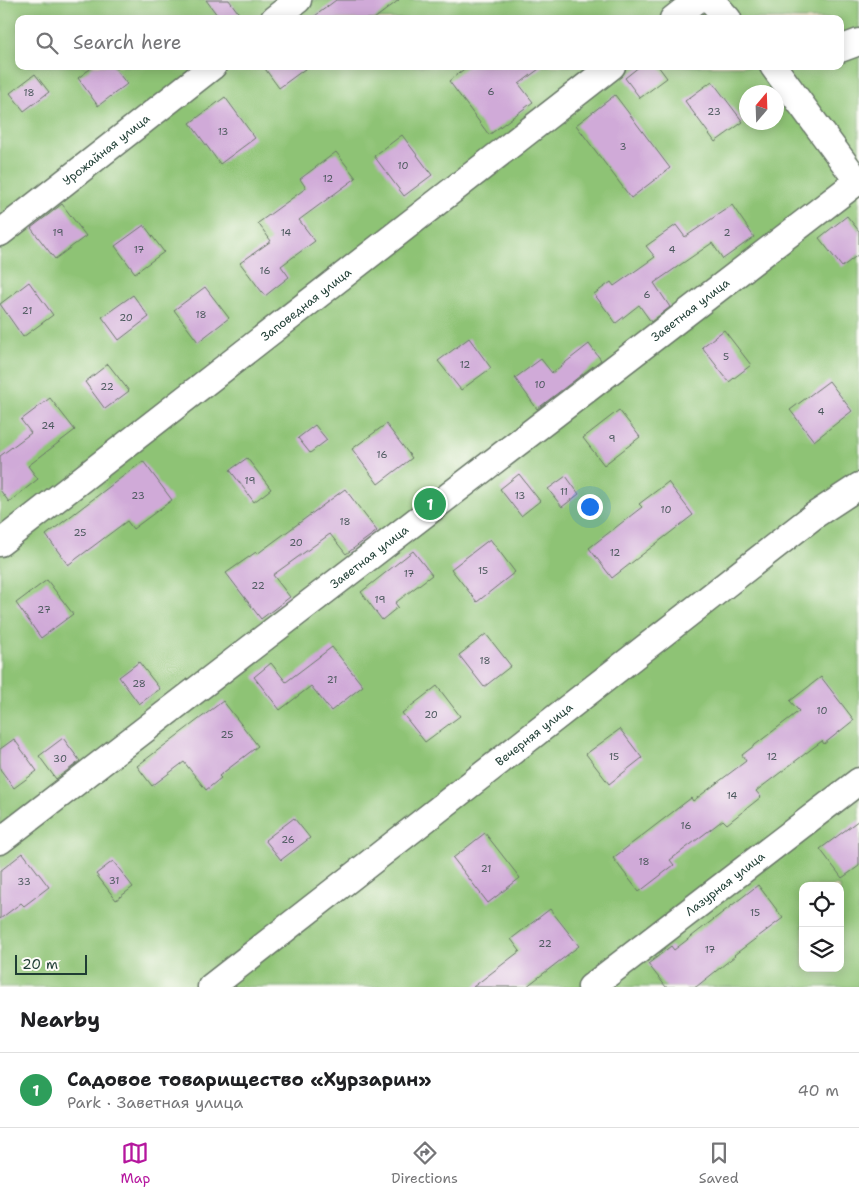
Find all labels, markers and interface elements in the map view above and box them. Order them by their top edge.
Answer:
search box [15,15,844,70]
icon: search [33,29,61,57]
text: Search here [73,30,182,55]
house number: 6 [488,85,495,98]
north arrow [739,85,784,130]
house number: 18 [23,86,35,99]
house number: 23 [707,105,721,118]
street label: Урожайная улица [59,110,154,189]
house number: 13 [218,125,228,138]
house number: 3 [620,140,627,153]
house number: 10 [398,159,408,172]
house number: 12 [323,172,333,185]
house number: 19 [53,226,63,239]
house number: 14 [281,226,291,239]
house number: 2 [724,226,731,239]
house number: 17 [134,243,144,256]
house number: 4 [669,243,676,256]
street label: Заповедная улица [258,264,355,345]
house number: 16 [260,264,270,277]
street label: Заветная улица [648,274,733,345]
house number: 6 [644,288,651,301]
house number: 21 [22,304,32,317]
house number: 18 [195,308,207,321]
house number: 20 [119,311,133,324]
house number: 5 [723,350,729,363]
house number: 12 [460,358,470,371]
house number: 10 [535,378,545,391]
house number: 22 [100,380,114,393]
house number: 4 [818,405,825,418]
house number: 24 [41,419,55,432]
house number: 9 [609,432,616,445]
house number: 16 [377,448,387,461]
house number: 19 [245,474,255,487]
pin: 1 [414,485,446,523]
house number: 11 [560,485,568,498]
house number: 23 [131,489,145,502]
house number: 13 [515,489,525,502]
your location [577,494,603,520]
house number: 10 [661,503,671,516]
house number: 18 [339,515,351,528]
street label: Заветная улица [327,521,412,592]
house number: 25 [74,526,86,539]
house number: 20 [289,536,303,549]
house number: 12 [610,546,620,559]
house number: 15 [478,564,488,577]
house number: 17 [404,567,414,580]
house number: 22 [251,579,265,592]
house number: 19 [375,593,385,606]
house number: 27 [37,603,51,616]
house number: 18 [479,654,491,667]
house number: 21 [327,673,337,686]
house number: 28 [132,677,146,690]
street label: Вечерняя улица [492,699,576,770]
house number: 10 [817,704,827,717]
house number: 20 [424,708,438,721]
house number: 25 [221,728,233,741]
house number: 15 [609,750,619,763]
house number: 12 [767,750,777,763]
house number: 30 [53,752,67,765]
house number: 14 [727,789,737,802]
house number: 16 [681,819,691,832]
house number: 26 [281,833,295,846]
street label: Лазурная улица [682,848,769,920]
house number: 18 [638,855,650,868]
house number: 21 [481,862,491,875]
house number: 31 [109,874,119,887]
house number: 33 [17,875,31,888]
map controls [799,882,844,972]
button: locate [799,882,844,927]
house number: 15 [750,906,760,919]
button: layers [799,927,844,972]
house number: 22 [538,937,552,950]
house number: 17 [705,943,715,956]
scale bar [15,952,88,975]
text: 20 m [22,955,58,973]
text: Nearby [20,1006,100,1034]
text: Садовое товарищество «Хурзарин» [67,1067,432,1092]
text: 1 [32,1080,40,1101]
text: 40 m [797,1080,839,1101]
text: Park · Заветная улица [67,1092,243,1113]
tab: Map [120,1139,150,1187]
tab: Directions [391,1139,458,1187]
tab: Saved [699,1139,739,1187]

